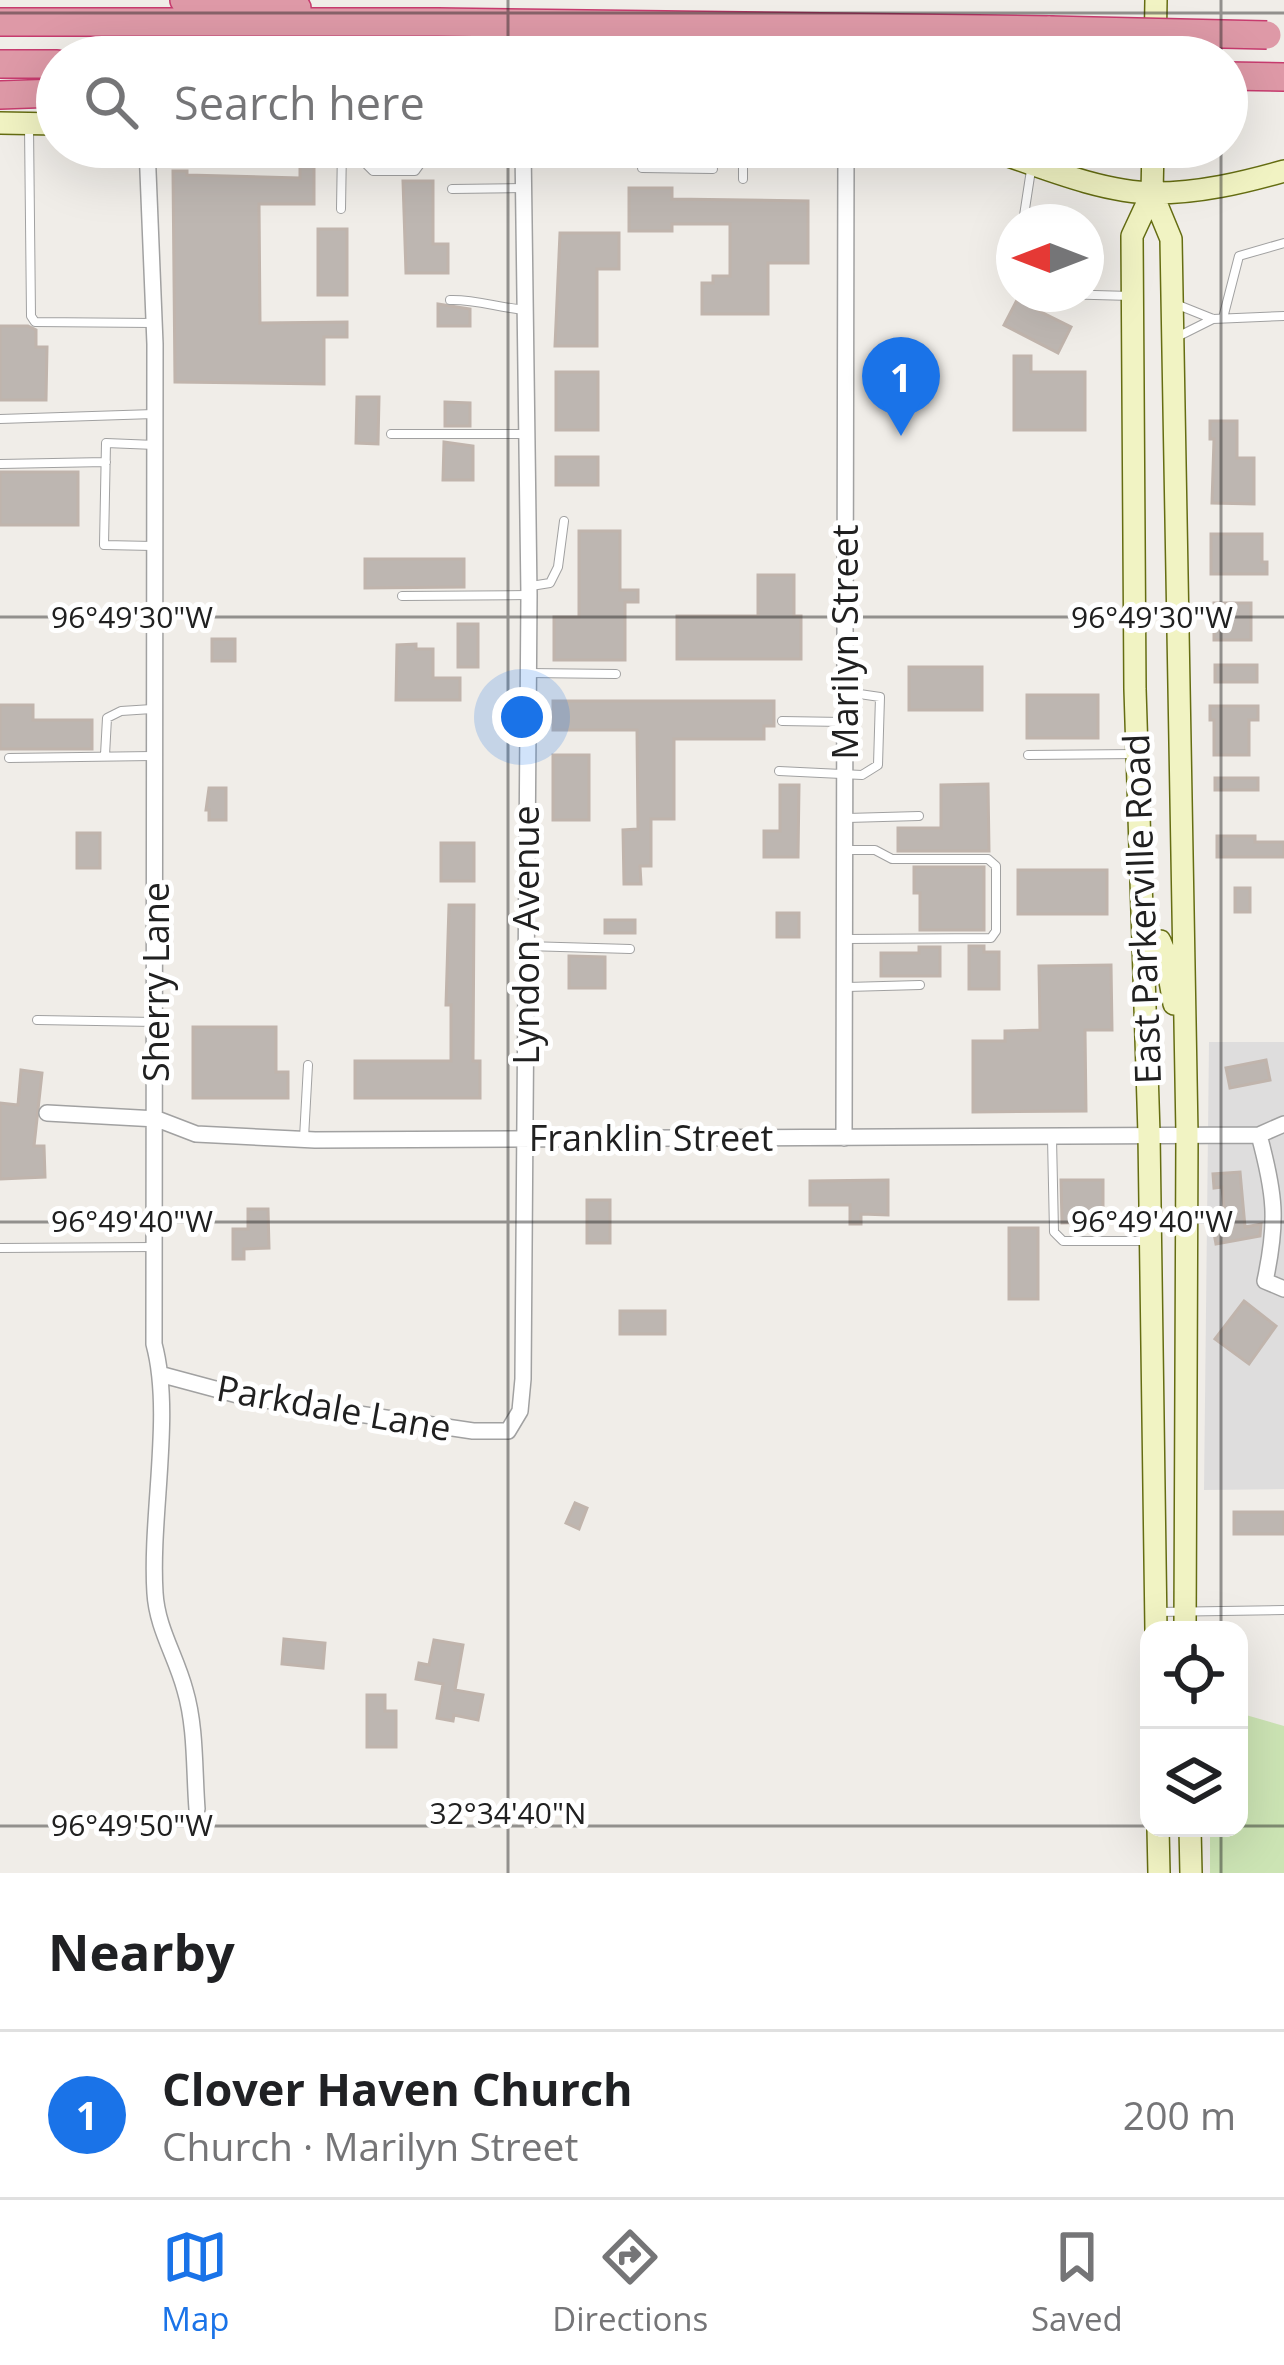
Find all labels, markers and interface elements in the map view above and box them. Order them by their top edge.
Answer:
search box [36,36,1248,168]
icon: search [78,69,144,135]
text: Search here [174,72,425,133]
north arrow [996,204,1104,312]
pin: 1 [862,337,940,436]
street label: Marilyn Street [820,524,869,760]
text: 96°49'30"W [51,596,213,637]
text: 96°49'30"W [1071,596,1233,637]
your location [492,687,552,747]
street label: East Parkerville Road [1111,733,1172,1085]
street label: Lyndon Avenue [501,805,550,1065]
street label: Sherry Lane [131,882,180,1082]
street label: Franklin Street [529,1113,773,1162]
text: 96°49'40"W [51,1200,213,1241]
text: 96°49'40"W [1071,1200,1233,1241]
street label: Parkdale Lane [213,1363,455,1452]
map controls [1140,1621,1248,1837]
button: locate [1140,1621,1248,1729]
button: layers [1140,1729,1248,1837]
text: 32°34'40"N [430,1792,586,1833]
text: 96°49'50"W [51,1804,213,1845]
text: Nearby [48,1916,235,1986]
text: Clover Haven Church [162,2058,633,2119]
text: 1 [76,2088,98,2141]
text: 200 m [1123,2088,1236,2141]
text: Church · Marilyn Street [162,2119,578,2172]
tab: Map [161,2224,230,2341]
tab: Directions [552,2224,708,2341]
tab: Saved [1031,2224,1123,2341]

